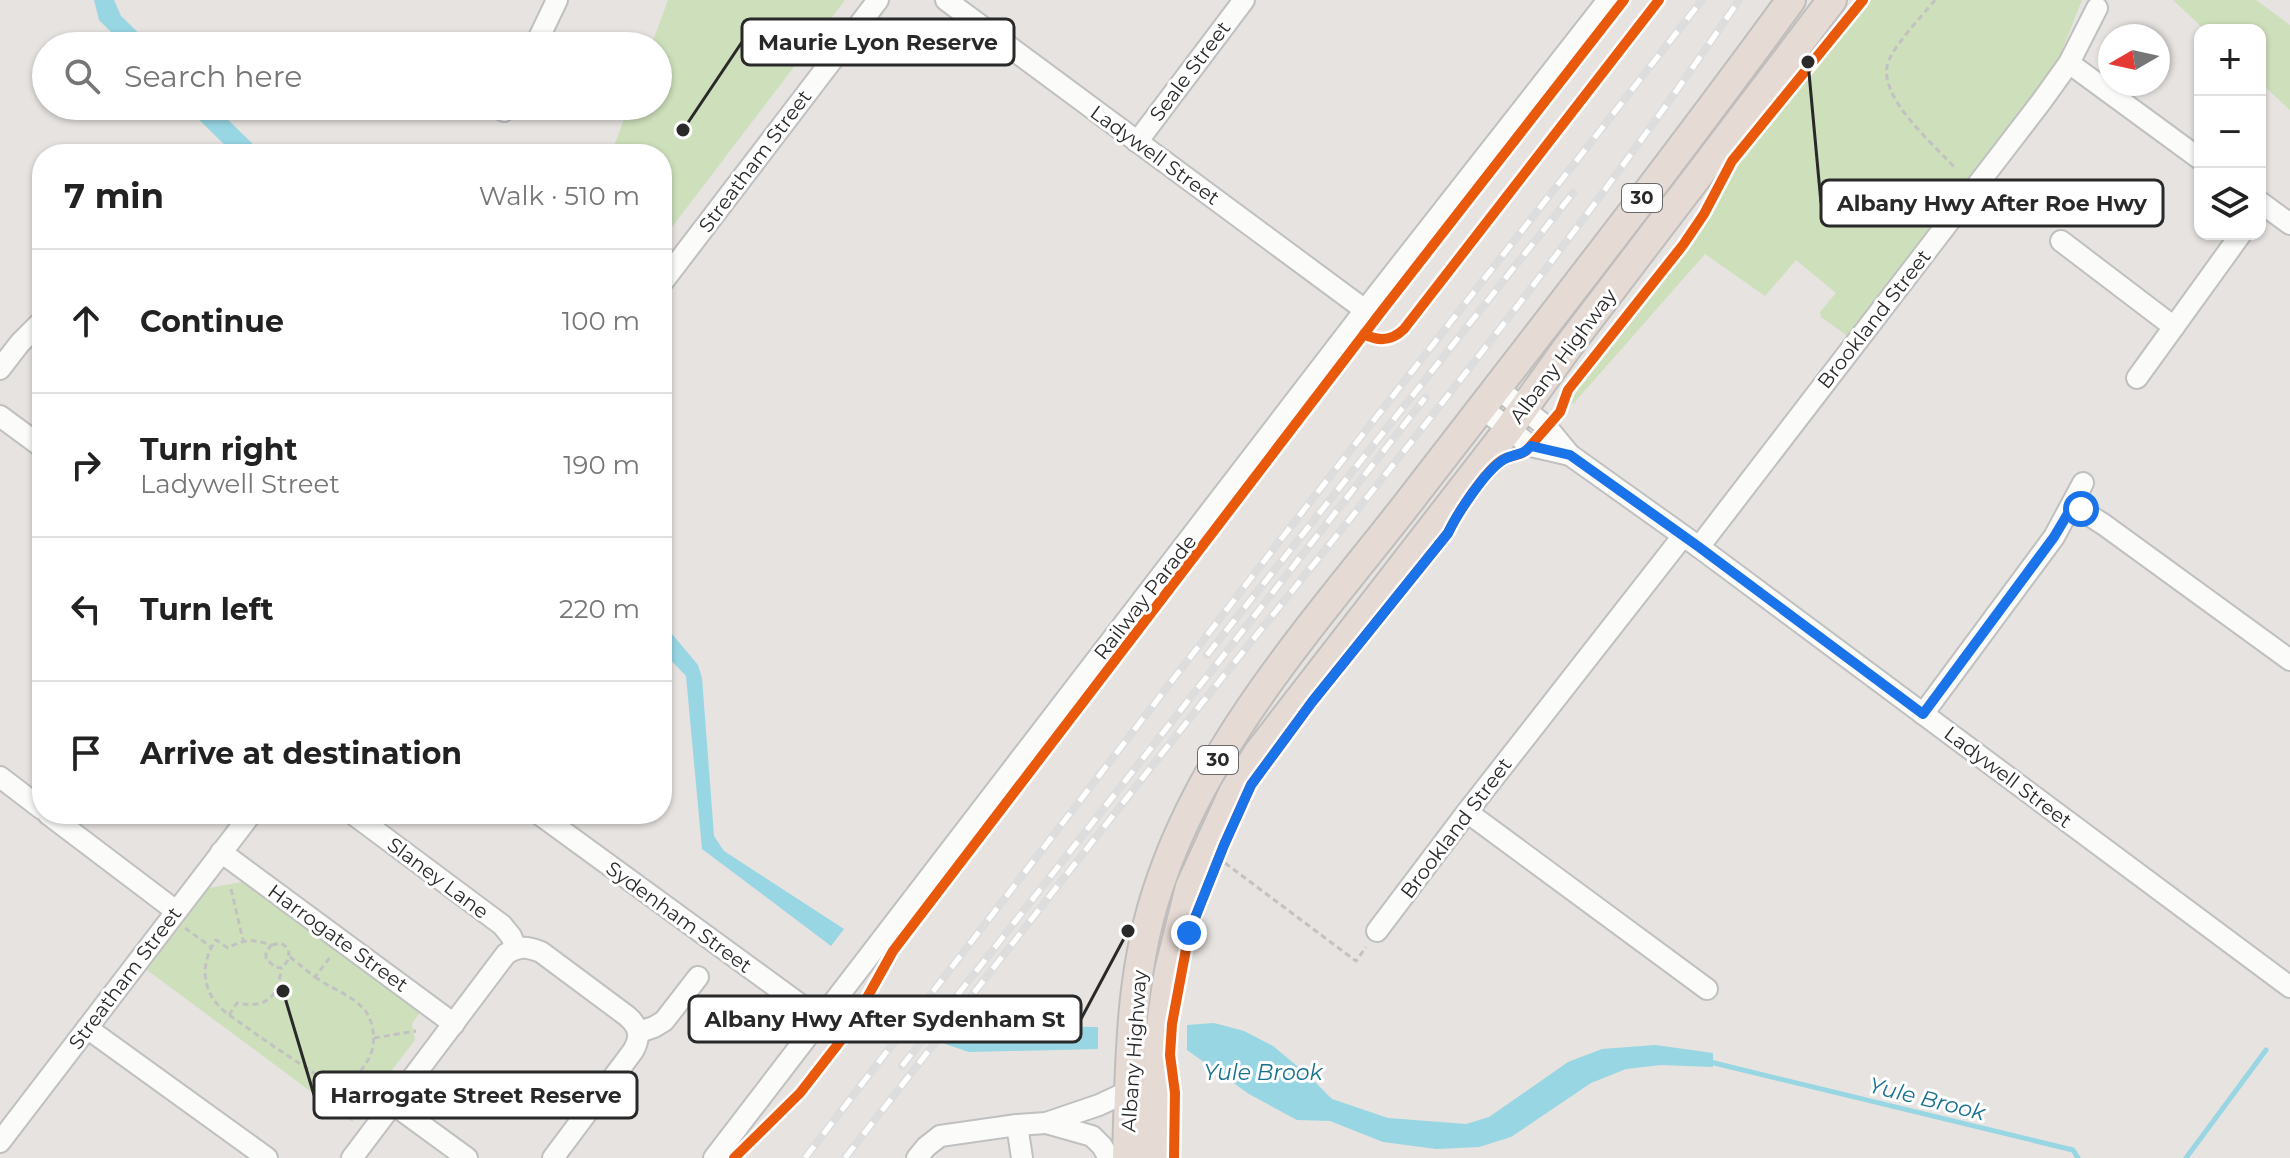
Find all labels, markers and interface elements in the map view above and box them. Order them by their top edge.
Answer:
street label: Seale Street [1145,16,1235,126]
callout: Maurie Lyon Reserve [742,19,1014,65]
north arrow [2098,24,2170,96]
map controls [2194,24,2266,240]
button: + [2194,24,2266,96]
text: Maurie Lyon Reserve [758,29,998,56]
search box [32,32,672,120]
icon: search [60,54,104,98]
text: Search here [124,58,302,95]
street label: Streatham Street [694,85,816,237]
button: − [2194,96,2266,168]
street label: Ladywell Street [1086,100,1224,210]
button: layers [2194,168,2266,240]
text: 7 min [64,175,164,217]
text: Walk · 510 m [479,180,640,212]
callout: Albany Hwy After Roe Hwy [1821,180,2163,226]
road number: 30 [1622,184,1662,212]
text: Albany Hwy After Roe Hwy [1836,190,2148,217]
street label: Brookland Street [1812,245,1936,393]
street label: Albany Highway [1505,284,1622,428]
icon: ahead [64,299,108,343]
text: Continue [140,303,284,340]
text: 100 m [562,305,640,337]
text: Turn right [140,431,297,468]
icon: right [64,443,108,487]
text: 190 m [563,449,640,481]
text: Ladywell Street [140,468,340,500]
route start [2063,491,2099,527]
street label: Railway Parade [1089,530,1201,664]
icon: left [64,587,108,631]
text: Turn left [140,591,273,628]
text: 220 m [559,593,640,625]
street label: Ladywell Street [1939,721,2077,833]
icon: arrive [64,731,108,775]
text: Arrive at destination [140,735,462,772]
road number: 30 [1198,746,1238,774]
street label: Brookland Street [1395,753,1517,903]
street label: Slaney Lane [383,832,493,924]
street label: Sydenham Street [601,856,757,978]
street label: Harrogate Street [263,879,413,997]
street label: Streatham Street [64,902,186,1054]
route end [1171,915,1207,951]
street label: Albany Highway [1116,969,1152,1133]
callout: Albany Hwy After Sydenham St [689,996,1081,1042]
text: Albany Hwy After Sydenham St [704,1006,1066,1033]
water label: Yule Brook [1203,1059,1324,1086]
water label: Yule Brook [1866,1071,1989,1127]
callout: Harrogate Street Reserve [314,1072,637,1118]
text: Harrogate Street Reserve [330,1082,622,1109]

